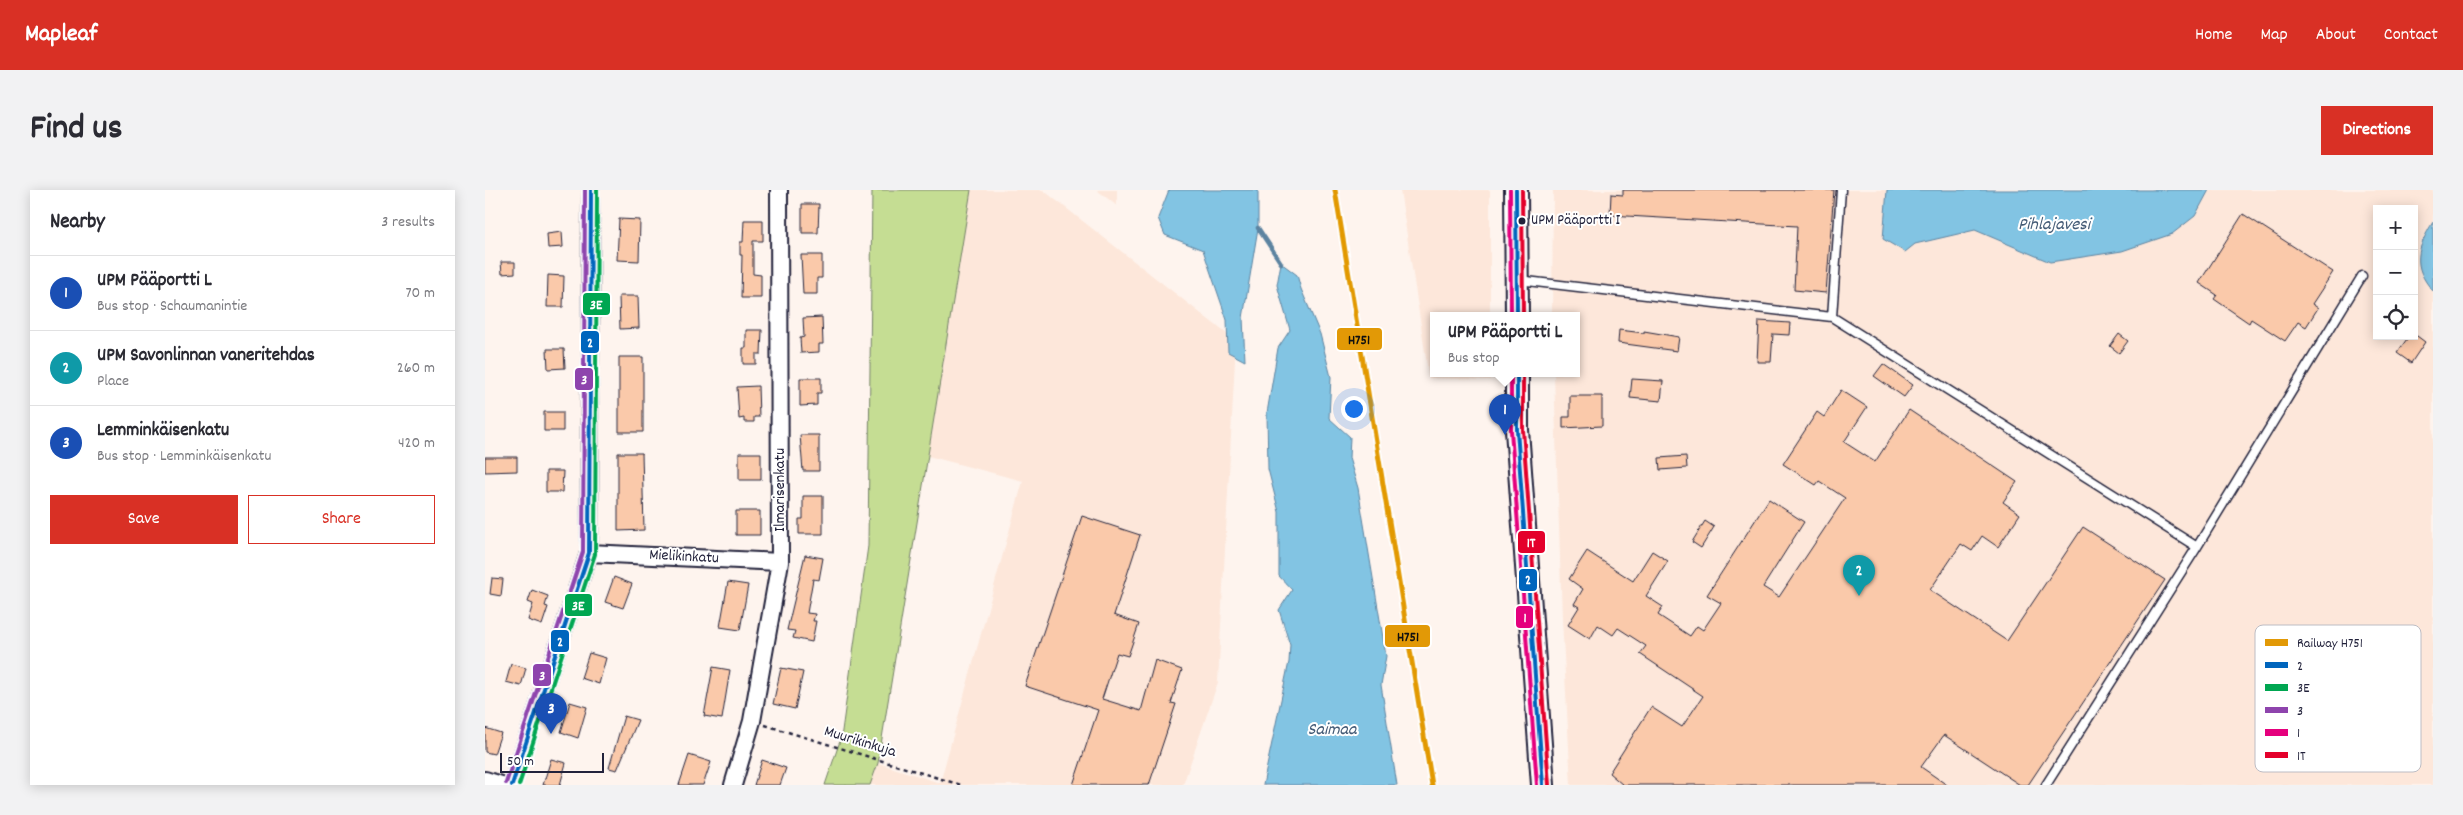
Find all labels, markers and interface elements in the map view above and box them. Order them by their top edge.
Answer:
text: Mapleaf [25,18,97,52]
text: Home [2195,23,2232,48]
text: Map [2260,23,2288,48]
text: About [2316,23,2356,48]
text: Contact [2384,23,2438,48]
text: Find us [30,105,122,155]
button: Directions [2321,106,2433,155]
map controls [2373,205,2418,340]
button: + [2373,205,2418,250]
text: Nearby [50,208,105,238]
place label: UPM Pääportti I [1531,210,1620,232]
text: 3 results [381,211,435,234]
water label: Pihlajavesi [2018,213,2093,238]
marker: UPM Pääportti I [1517,216,1527,226]
button: − [2373,250,2418,295]
text: UPM Pääportti L [97,268,212,295]
text: 1 [64,282,68,305]
text: 70 m [405,282,435,305]
line badge: 3E [582,292,611,316]
text: Bus stop · Schaumanintie [97,295,247,318]
button: locate [2373,295,2418,340]
text: 3E [590,296,603,316]
popup [1430,312,1580,377]
text: UPM Pääportti L [1448,320,1562,347]
line badge: H751 [1336,327,1383,351]
line badge: 2 [580,330,600,354]
text: H751 [1348,331,1370,351]
text: 2 [587,334,593,354]
text: UPM Savonlinnan vaneritehdas [97,343,315,370]
text: Bus stop [1448,347,1500,370]
text: 2 [63,357,70,380]
text: 260 m [397,357,435,380]
line badge: 3 [574,367,594,391]
text: Place [97,370,129,393]
text: 3 [581,371,587,391]
pin: 1 [1489,394,1521,435]
your location [1341,396,1367,422]
text: Lemminkäisenkatu [97,418,229,445]
text: 3 [62,432,70,455]
text: 420 m [398,432,435,455]
text: Bus stop · Lemminkäisenkatu [97,445,271,468]
street label: Ilmarisenkatu [769,448,792,532]
button: Save [50,495,238,544]
button: Share [248,495,435,544]
line badge: 1T [1517,530,1546,554]
text: 1T [1527,534,1536,554]
street label: Mielikinkatu [649,544,720,570]
pin: 2 [1843,555,1875,596]
line badge: 2 [1518,568,1538,592]
text: 2 [1525,571,1531,591]
line badge: 3E [564,593,593,617]
text: 3E [572,597,585,617]
line badge: 1 [1515,605,1534,629]
text: 1 [1523,609,1527,629]
line badge: H751 [1384,624,1431,648]
legend [2255,625,2421,772]
text: H751 [1397,628,1419,648]
line badge: 2 [550,629,570,653]
text: 2 [557,633,563,653]
text: Railway H751 [2297,634,2363,654]
text: 2 [2297,657,2303,677]
line badge: 3 [532,663,552,687]
text: 3 [539,667,545,687]
text: 3E [2297,679,2310,699]
pin: 3 [535,693,567,734]
text: 3 [2297,702,2303,722]
water label: Saimaa [1308,718,1358,743]
street label: Muurikinkuja [821,720,899,764]
text: 1 [2297,724,2300,744]
text: 1T [2297,747,2306,767]
scale bar [500,750,604,773]
text: 50 m [507,752,534,772]

